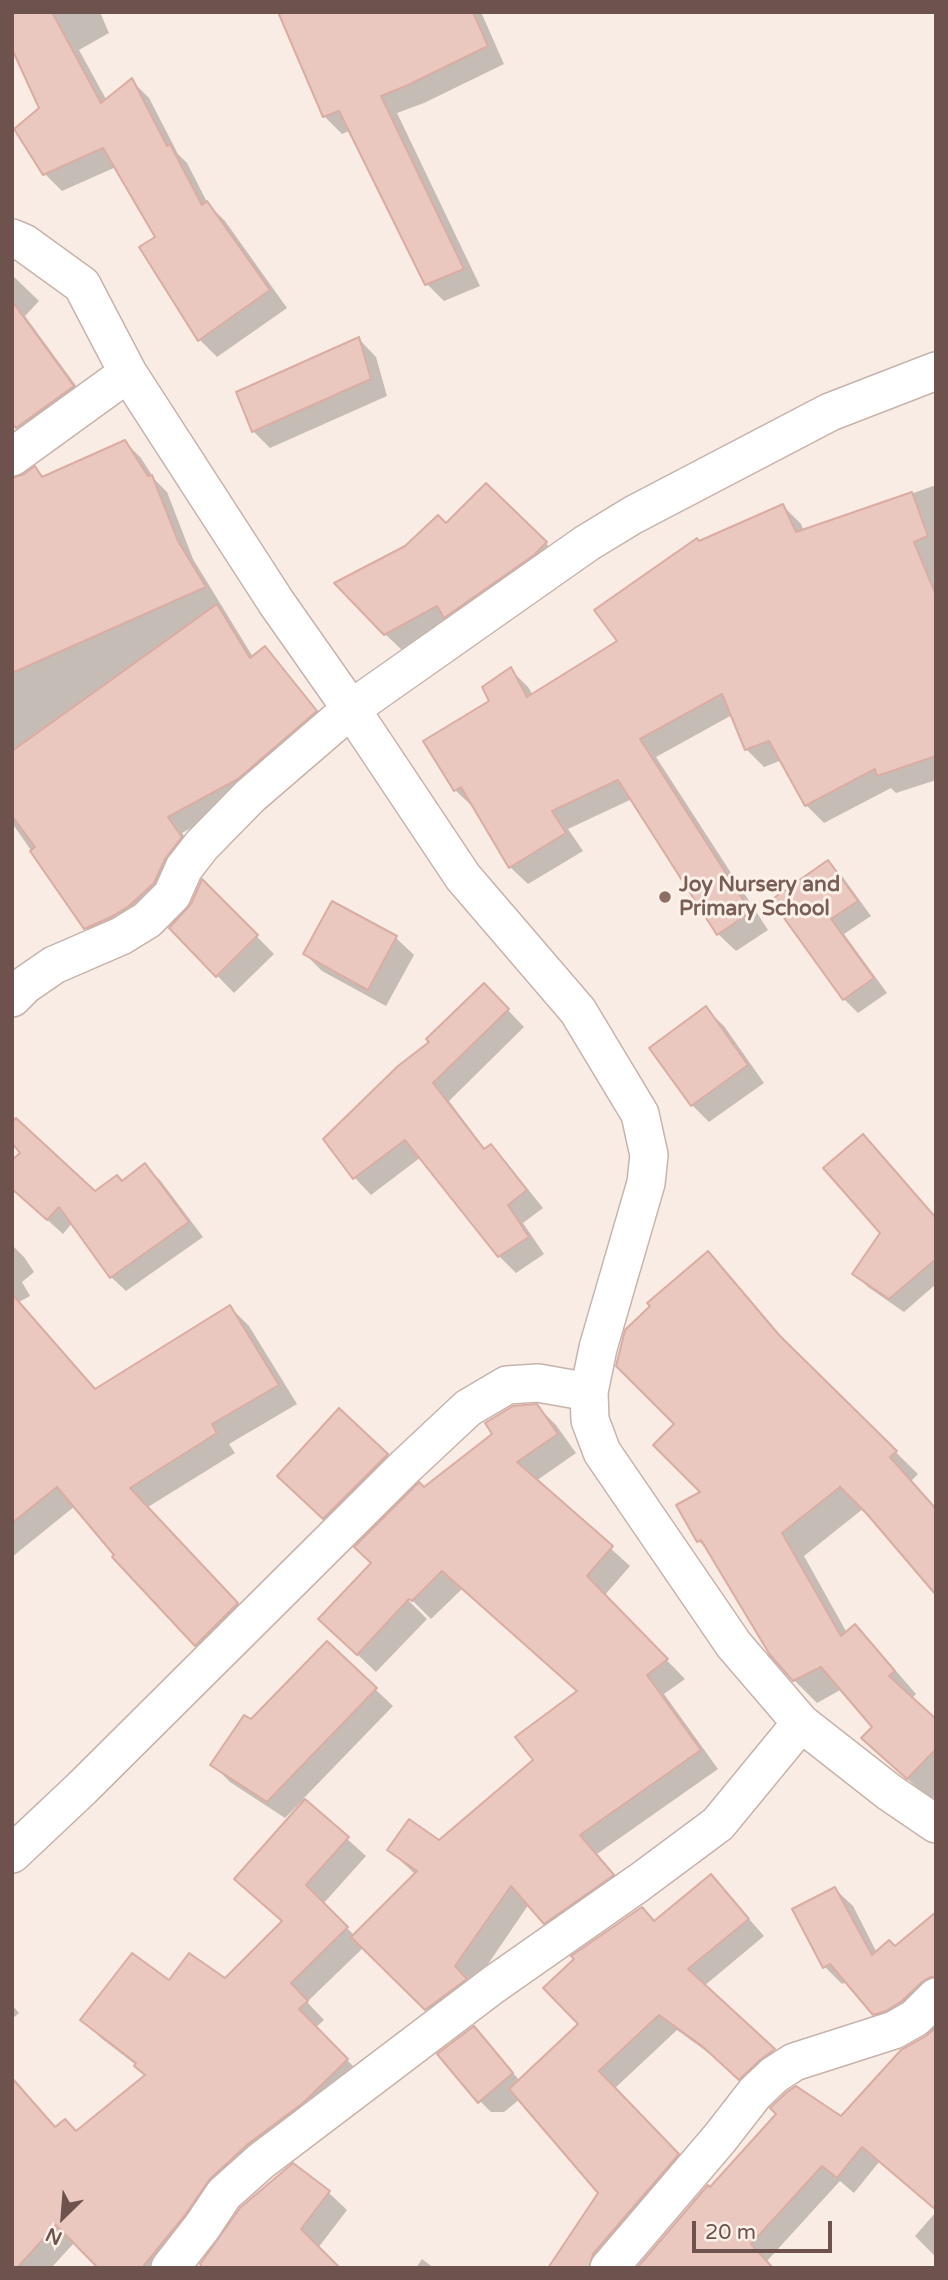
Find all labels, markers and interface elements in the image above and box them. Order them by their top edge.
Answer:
place label: Joy Nursery and Primary School [679,872,840,922]
marker: Joy Nursery and Primary School [657,889,673,905]
north arrow [28,2182,98,2252]
scale bar [696,2206,836,2250]
text: 20 m [705,2220,756,2245]
text: N [43,2223,66,2249]

